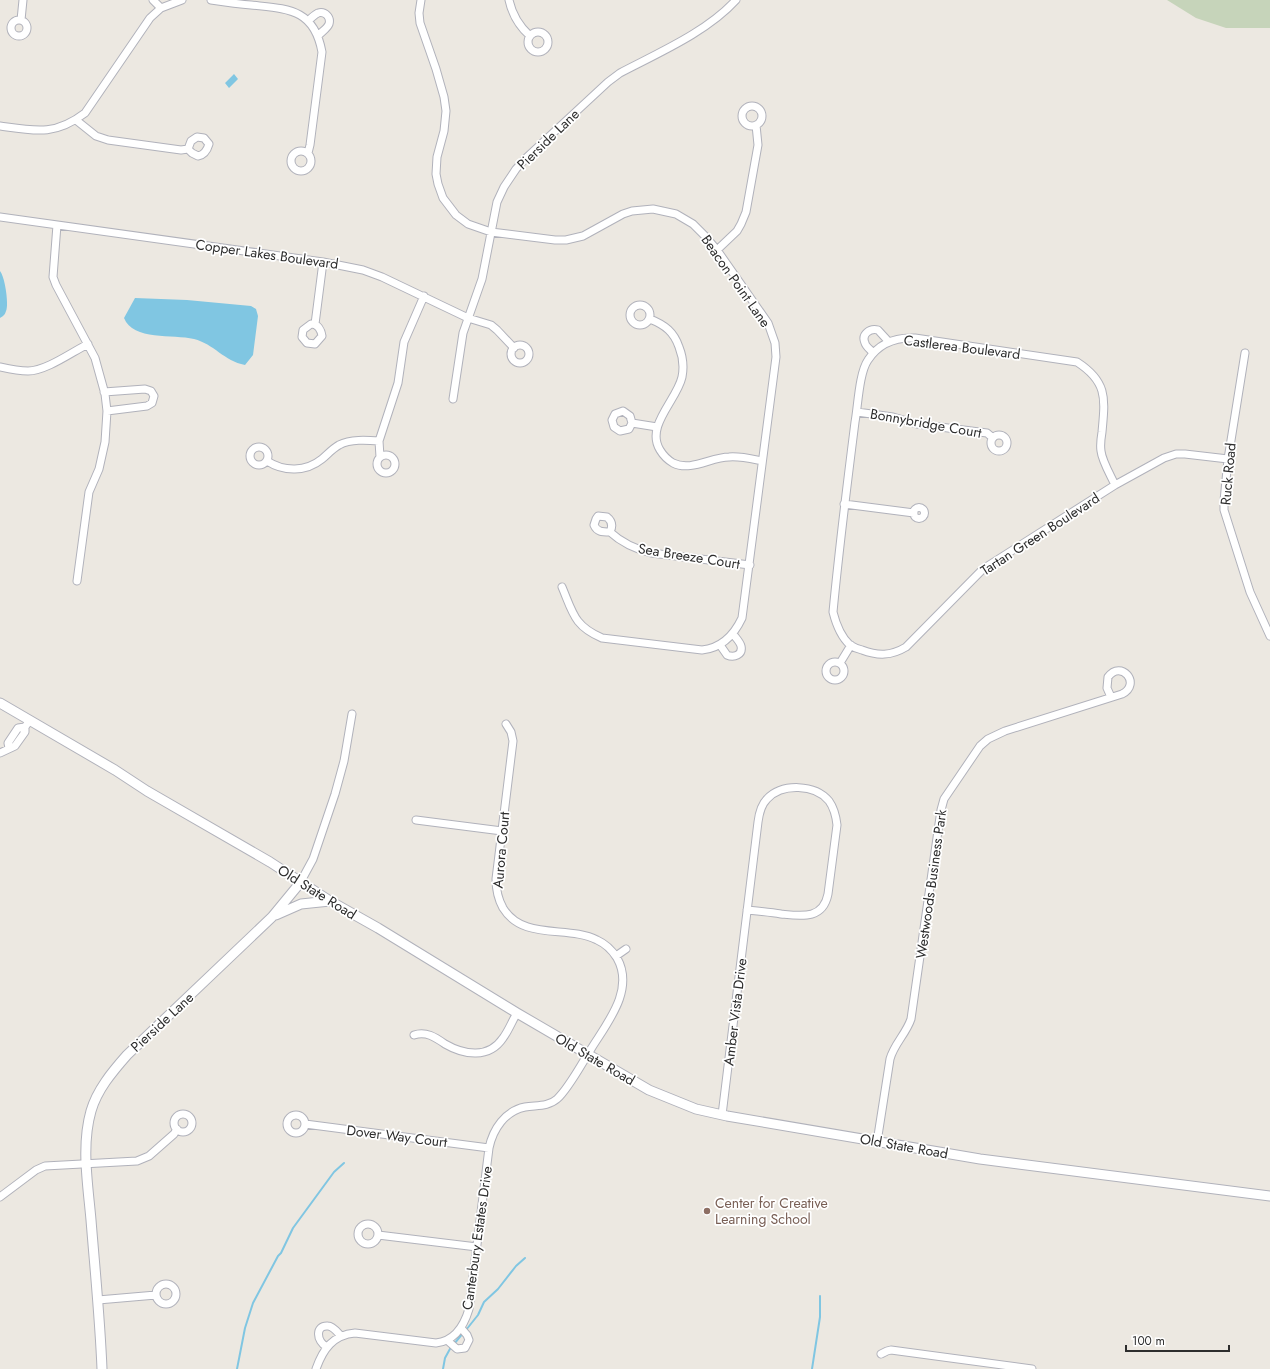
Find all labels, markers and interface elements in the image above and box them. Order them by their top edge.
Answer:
street label: Pierside Lane [512,104,584,174]
street label: Beacon Point Lane [697,231,775,331]
street label: Copper Lakes Boulevard [194,234,340,274]
street label: Castlerea Boulevard [903,330,1021,364]
street label: Bonnybridge Court [869,403,984,443]
street label: Ruck Road [1215,442,1241,506]
street label: Tartan Green Boulevard [977,488,1103,580]
street label: Sea Breeze Court [637,538,742,574]
street label: Westwoods Business Park [911,807,952,960]
street label: Aurora Court [488,810,514,889]
street label: Old State Road [274,860,360,924]
street label: Amber Vista Drive [718,957,752,1067]
street label: Pierside Lane [126,988,198,1056]
street label: Old State Road [551,1028,639,1090]
street label: Dover Way Court [345,1120,449,1152]
street label: Old State Road [858,1128,950,1164]
street label: Canterbury Estates Drive [457,1165,497,1311]
place label: Center for Creative Learning School [715,1193,828,1229]
marker: Center for Creative Learning School [702,1206,712,1216]
scale bar [1126,1327,1229,1353]
text: 100 m [1132,1332,1165,1350]

